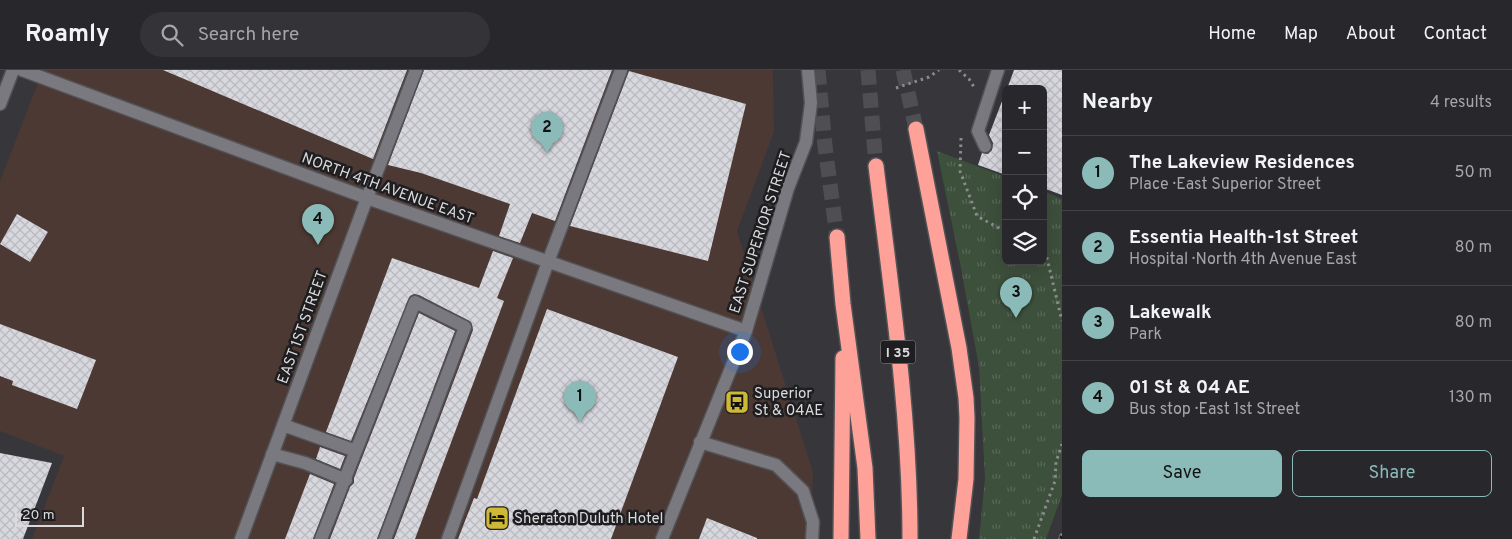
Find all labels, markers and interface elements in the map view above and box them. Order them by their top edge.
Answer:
search box [140,12,490,57]
text: Roamly [25,20,110,50]
icon: search [158,21,186,49]
text: Search here [198,23,299,47]
text: Home [1208,23,1256,46]
text: Map [1284,23,1318,46]
text: About [1346,23,1395,46]
text: Contact [1423,23,1487,46]
map controls [1002,85,1047,265]
button: + [1002,85,1047,130]
text: Nearby [1082,89,1153,116]
text: 4 results [1430,93,1492,113]
pin: 2 [531,112,563,153]
button: − [1002,130,1047,175]
street label: NORTH 4TH AVENUE EAST [299,148,477,228]
street label: EAST SUPERIOR STREET [726,149,797,316]
text: The Lakeview Residences [1129,151,1355,175]
text: 1 [1095,163,1101,183]
text: 50 m [1455,163,1492,183]
button: locate [1002,175,1047,220]
text: Place · East Superior Street [1129,175,1321,195]
pin: 4 [302,204,334,245]
button: layers [1002,220,1047,265]
text: Essentia Health-1st Street [1129,226,1358,250]
text: 2 [1093,238,1103,258]
text: 80 m [1455,238,1492,258]
text: Hospital · North 4th Avenue East [1129,250,1357,270]
street label: EAST 1ST STREET [274,268,333,387]
pin: 3 [1000,277,1032,318]
text: Lakewalk [1129,301,1212,325]
text: 3 [1093,313,1103,333]
text: 80 m [1455,313,1492,333]
text: Park [1129,325,1162,345]
your location [727,339,753,365]
road number: I 35 [880,340,916,364]
text: 01 St & 04 AE [1129,376,1250,400]
pin: 1 [564,381,596,422]
place label: Superior St & 04AE [754,385,823,421]
text: 4 [1093,388,1103,408]
text: 130 m [1449,388,1492,408]
bus stop icon: Superior St & 04AE [724,389,750,415]
text: Bus stop · East 1st Street [1129,400,1300,420]
button: Save [1082,450,1282,497]
button: Share [1292,450,1492,497]
scale bar [15,504,84,527]
hotel icon: Sheraton Duluth Hotel [484,505,510,531]
text: 20 m [22,507,55,524]
place label: Sheraton Duluth Hotel [514,510,664,529]

